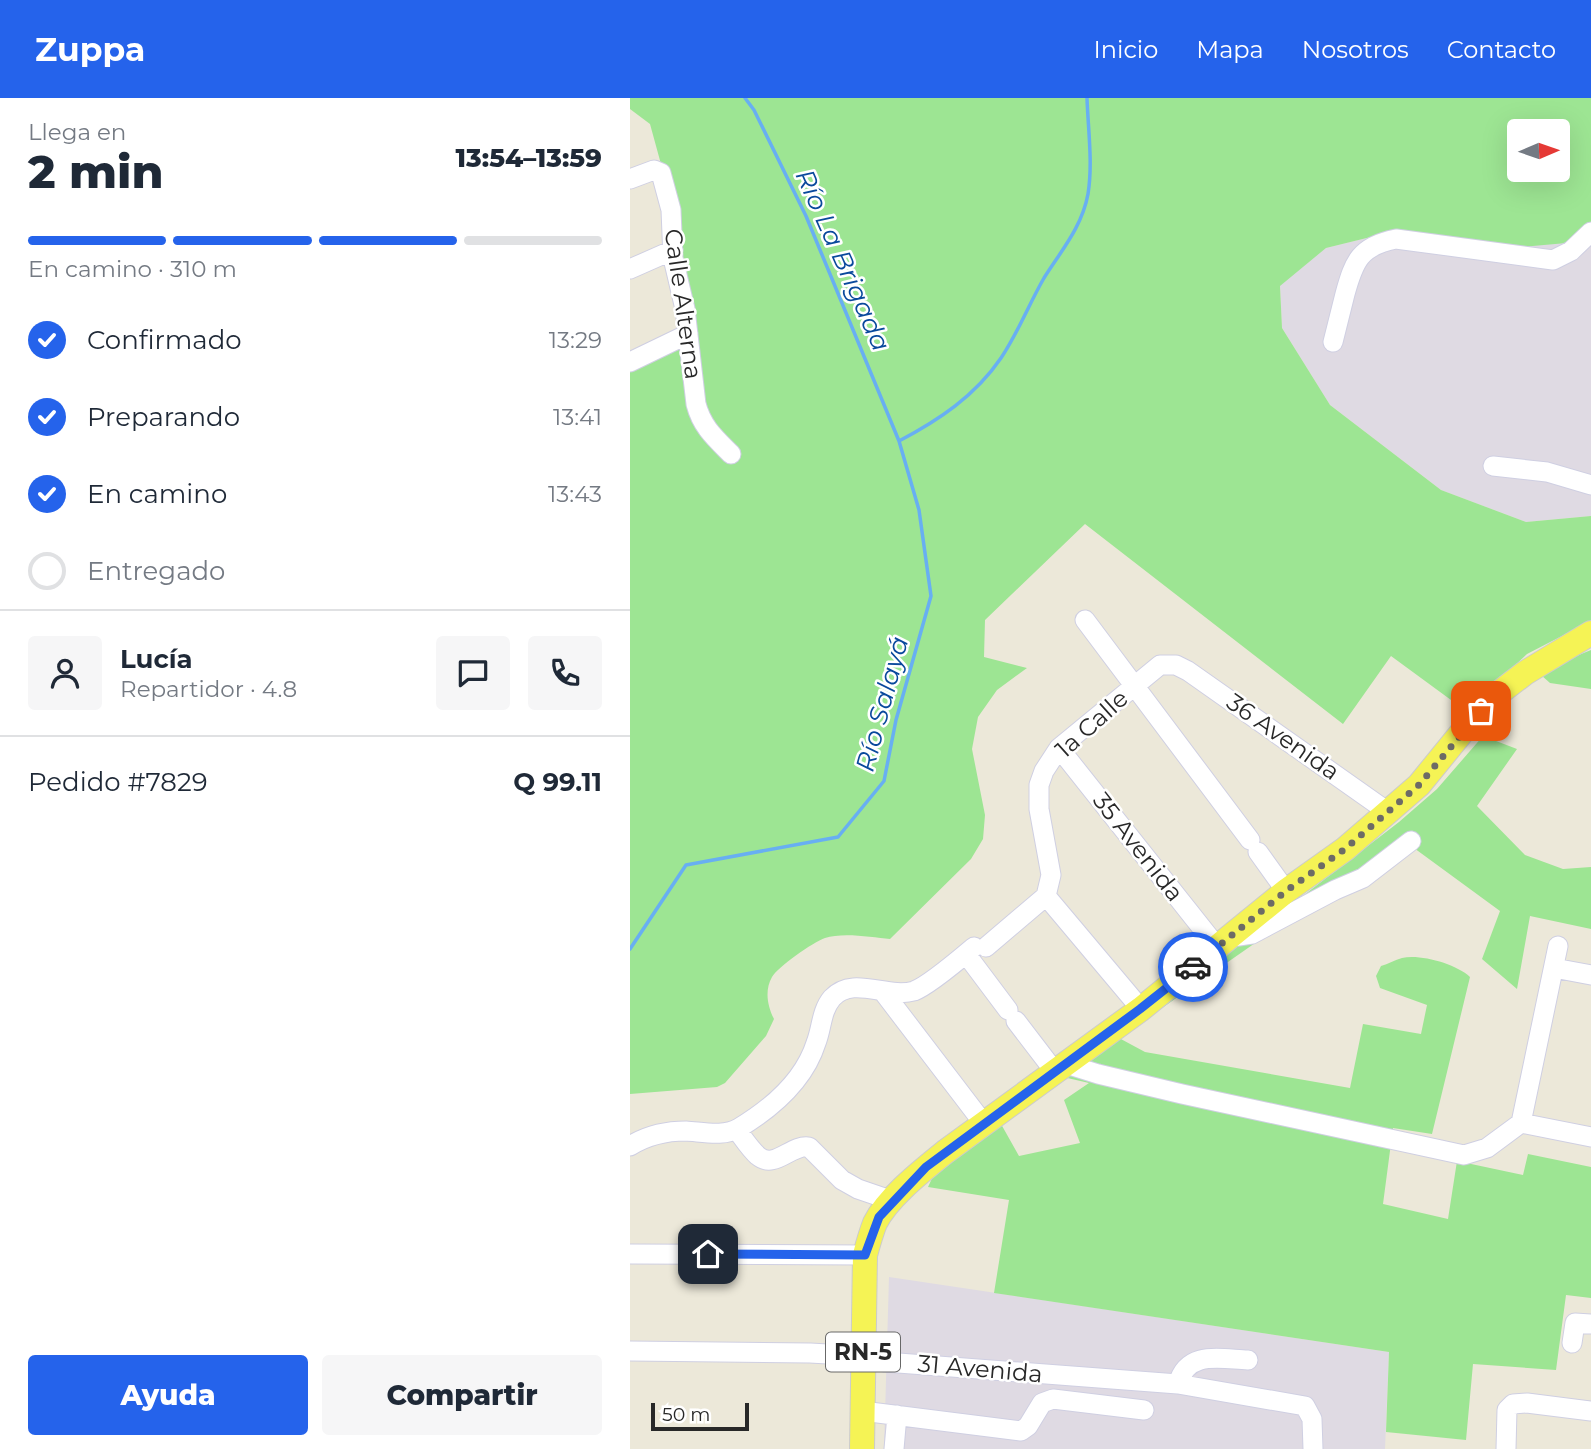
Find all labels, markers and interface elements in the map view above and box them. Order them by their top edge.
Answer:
text: Zuppa [35,29,145,69]
text: Inicio [1093,35,1158,64]
text: Mapa [1196,35,1264,64]
text: Nosotros [1302,35,1409,64]
text: Contacto [1447,35,1556,64]
text: Llega en [28,118,126,146]
north arrow [1507,119,1570,182]
map controls [1507,119,1570,182]
text: 13:54–13:59 [456,142,602,174]
text: 2 min [28,143,163,200]
water label: Río La Brigada [789,164,897,356]
street label: Calle Alterna [659,227,708,381]
text: En camino · 310 m [28,255,237,283]
icon: check [28,321,66,359]
text: Confirmado [87,324,242,356]
text: 13:29 [549,326,602,354]
icon: check [28,398,66,436]
text: Preparando [87,401,240,433]
text: 13:41 [553,403,602,431]
icon: check [28,475,66,513]
text: En camino [87,478,227,510]
text: 13:43 [548,480,602,508]
text: Entregado [87,555,225,587]
water label: Río Salayá [849,633,915,775]
button: person [28,636,102,710]
button: chat [436,636,510,710]
button: phone [528,636,602,710]
text: Lucía [120,643,193,675]
text: Repartidor · 4.8 [120,675,297,703]
pin [1451,681,1511,741]
street label: 1a Calle [1049,684,1134,764]
street label: 36 Avenida [1221,687,1345,786]
icon: bag [1462,692,1500,730]
text: Pedido #7829 [28,766,208,798]
text: Q 99.11 [513,766,602,798]
street label: 35 Avenida [1087,787,1190,907]
courier [1158,932,1228,1002]
icon: car [1174,948,1212,986]
pin [678,1224,738,1284]
icon: home [689,1235,727,1273]
road number: RN-5 [826,1332,900,1372]
street label: 31 Avenida [916,1349,1044,1388]
button: Ayuda [28,1355,308,1435]
button: Compartir [322,1355,602,1435]
scale bar [651,1400,749,1432]
text: 50 m [662,1403,710,1426]

